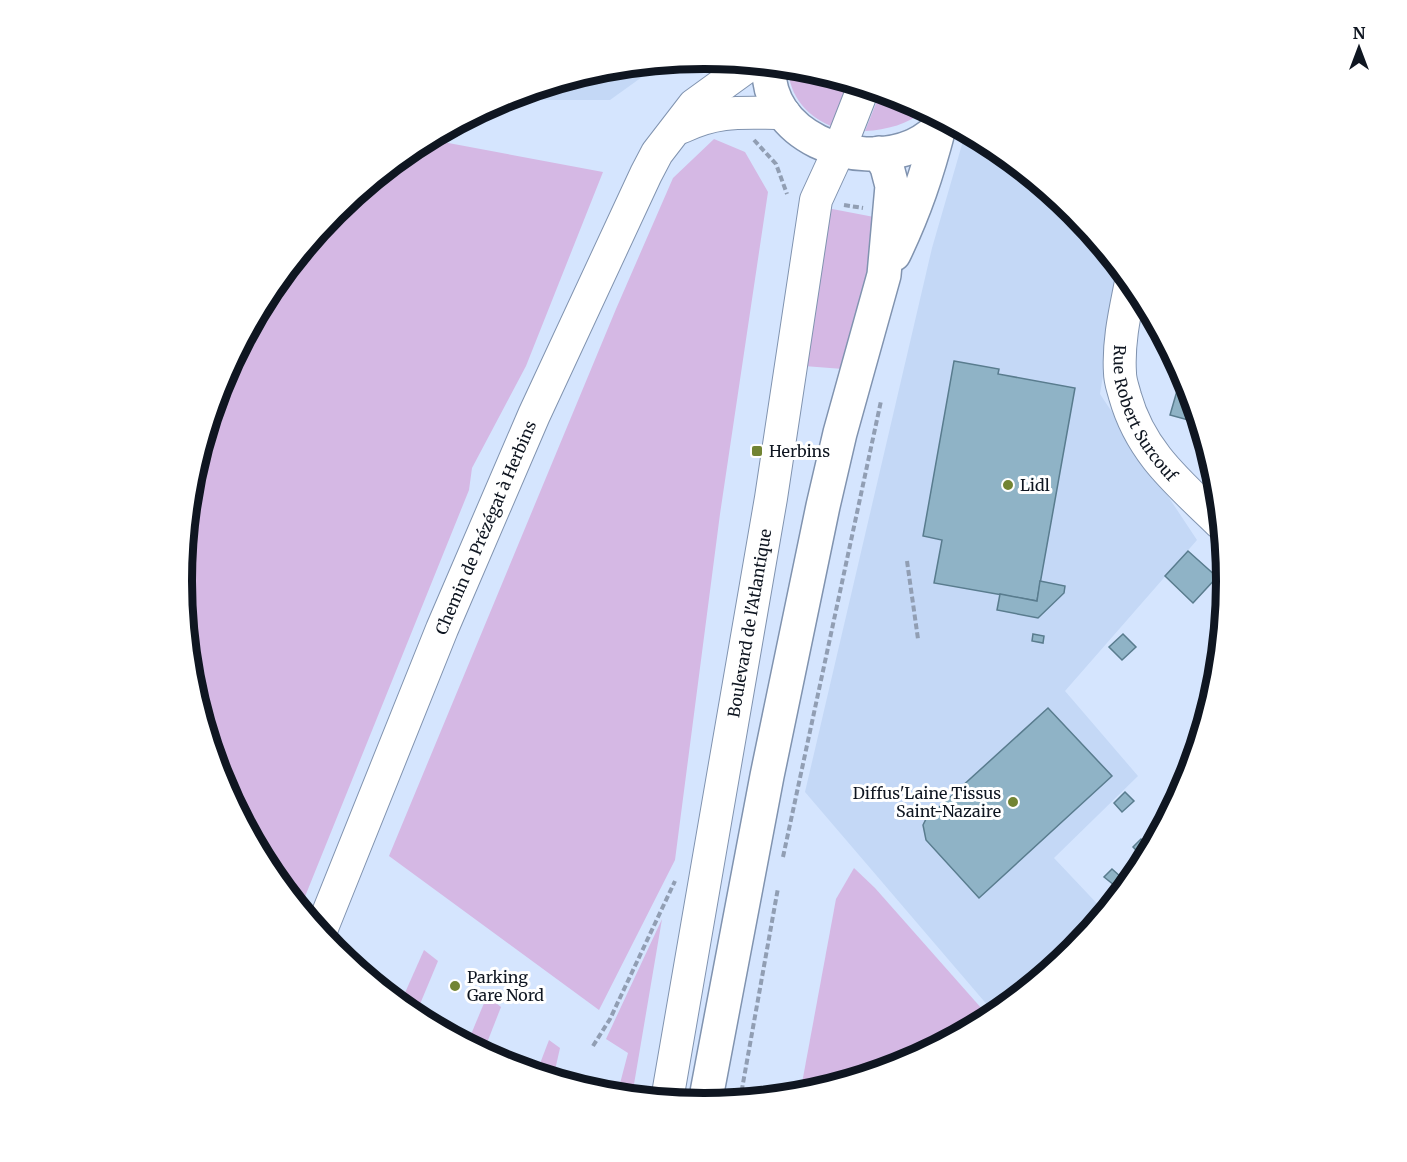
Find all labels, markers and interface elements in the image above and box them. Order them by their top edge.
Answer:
north arrow [1329,18,1389,78]
text: N [1353,23,1366,43]
street label: Rue Robert Surcouf [1110,344,1182,486]
street label: Chemin de Prézégat à Herbins [431,417,540,638]
place label: Herbins [769,441,830,461]
marker: Herbins [750,444,764,458]
place label: Lidl [1020,475,1050,495]
marker: Lidl [1001,478,1015,492]
street label: Boulevard de l'Atlantique [723,527,776,719]
place label: Diffus'Laine Tissus Saint-Nazaire [853,783,1001,821]
marker: Diffus'Laine Tissus Saint-Nazaire [1006,795,1020,809]
place label: Parking Gare Nord [467,967,544,1005]
marker: Parking Gare Nord [448,979,462,993]

